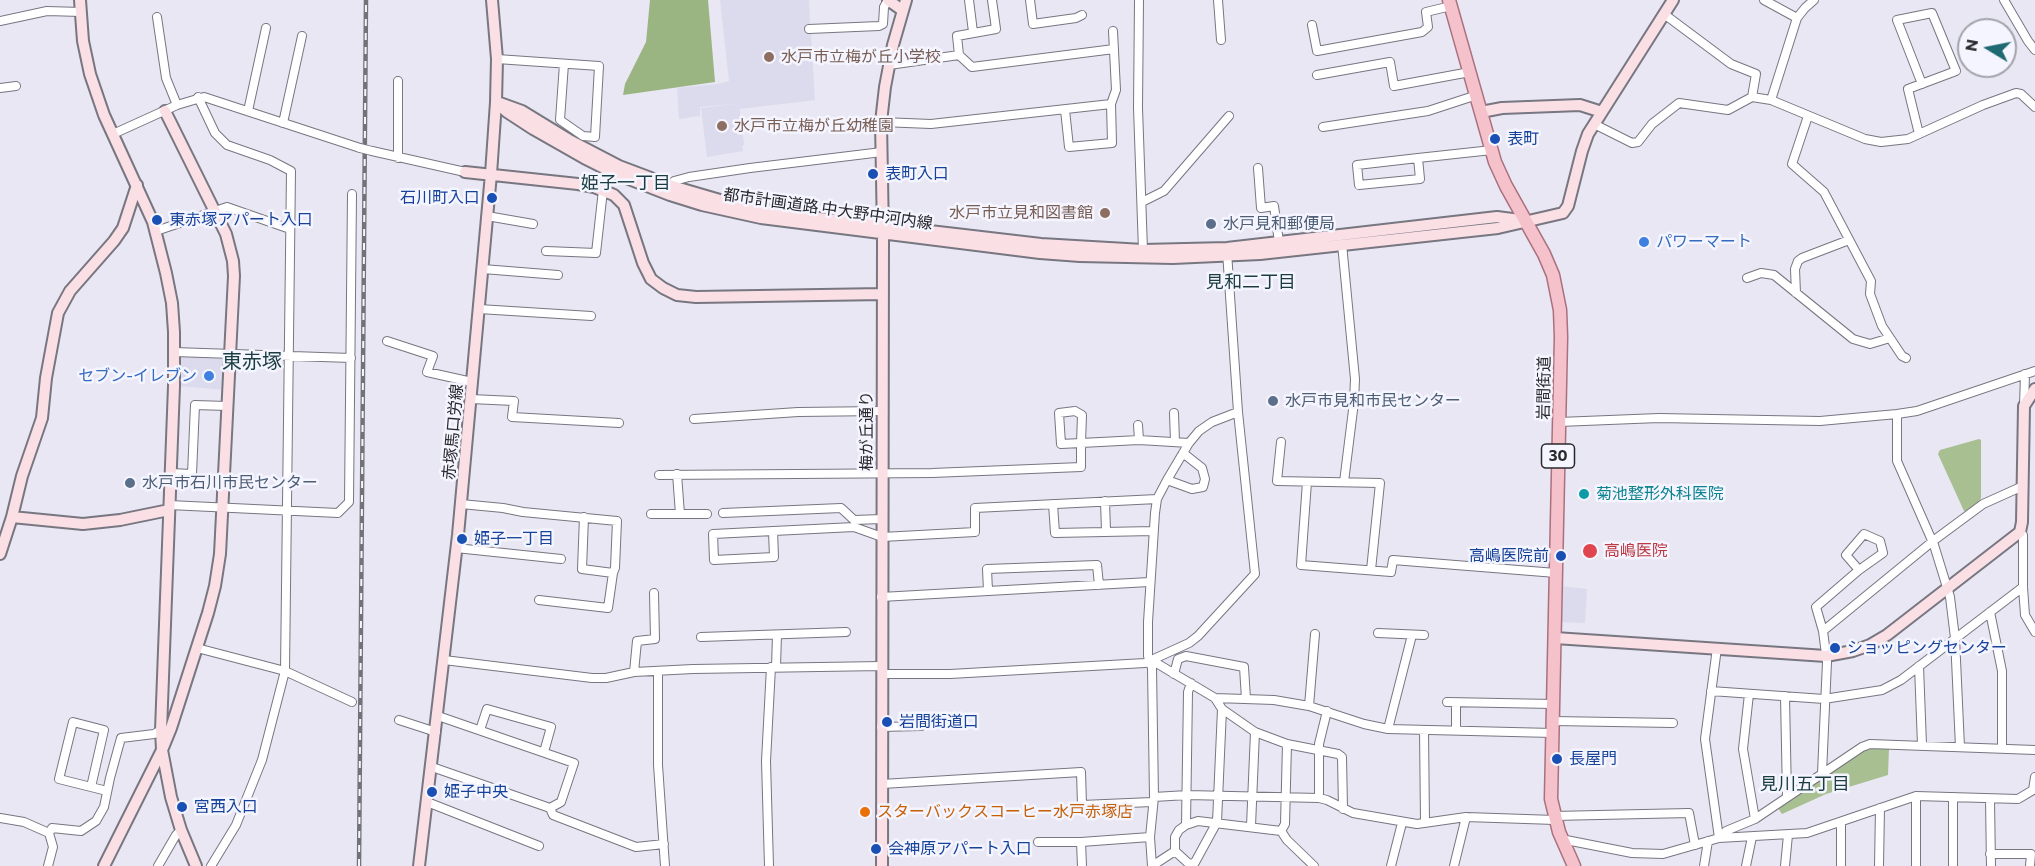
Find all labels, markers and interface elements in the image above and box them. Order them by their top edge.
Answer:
north arrow [1957,18,2017,78]
text: N [1960,38,1981,53]
place label: 水戸市立梅が丘小学校 [781,47,941,67]
marker: 水戸市立梅が丘小学校 [762,50,776,64]
place label: 水戸市立梅が丘幼稚園 [734,116,894,136]
marker: 水戸市立梅が丘幼稚園 [715,119,729,133]
place label: 表町 [1507,129,1539,149]
marker: 表町 [1488,132,1502,146]
place label: 表町入口 [885,164,949,184]
marker: 表町入口 [866,167,880,181]
district label: 姫子一丁目 [581,172,671,194]
street label: 都市計画道路 中大野中河内線 [722,185,934,233]
place label: 石川町入口 [400,188,480,208]
marker: 石川町入口 [485,191,499,205]
place label: 水戸市立見和図書館 [949,203,1093,223]
marker: 水戸市立見和図書館 [1098,206,1112,220]
place label: 東赤塚アパート入口 [169,210,313,230]
marker: 東赤塚アパート入口 [150,213,164,227]
place label: 水戸見和郵便局 [1223,214,1335,234]
marker: 水戸見和郵便局 [1204,217,1218,231]
place label: パワーマート [1656,232,1752,252]
marker: パワーマート [1637,235,1651,249]
district label: 見和二丁目 [1206,271,1296,293]
district label: 東赤塚 [222,349,282,373]
street label: 岩間街道 [1534,356,1554,420]
place label: セブン-イレブン [78,366,197,386]
marker: セブン-イレブン [202,369,216,383]
street label: 赤塚馬口労線 [439,383,467,481]
street label: 梅が丘通り [857,391,877,471]
place label: 水戸市見和市民センター [1285,391,1461,411]
marker: 水戸市見和市民センター [1266,394,1280,408]
road number: 30 [1542,444,1574,468]
place label: 水戸市石川市民センター [142,473,318,493]
marker: 水戸市石川市民センター [123,476,137,490]
place label: 菊池整形外科医院 [1596,484,1724,504]
marker: 菊池整形外科医院 [1577,487,1591,501]
place label: 姫子一丁目 [474,529,554,549]
marker: 姫子一丁目 [455,532,469,546]
place label: 高嶋医院 [1604,541,1668,561]
marker: 高嶋医院 [1581,542,1599,560]
place label: 高嶋医院前 [1469,546,1549,566]
marker: 高嶋医院前 [1554,549,1568,563]
place label: ショッピングセンター [1847,638,2007,658]
marker: ショッピングセンター [1828,641,1842,655]
place label: 岩間街道口 [899,712,979,732]
marker: 岩間街道口 [880,715,894,729]
place label: 長屋門 [1569,749,1617,769]
marker: 長屋門 [1550,752,1564,766]
district label: 見川五丁目 [1760,773,1850,795]
place label: 姫子中央 [444,782,508,802]
marker: 姫子中央 [425,785,439,799]
place label: 宮西入口 [194,797,258,817]
marker: 宮西入口 [175,800,189,814]
place label: スターバックスコーヒー水戸赤塚店 [877,802,1133,822]
marker: スターバックスコーヒー水戸赤塚店 [858,805,872,819]
place label: 会神原アパート入口 [888,839,1032,859]
marker: 会神原アパート入口 [869,842,883,856]

